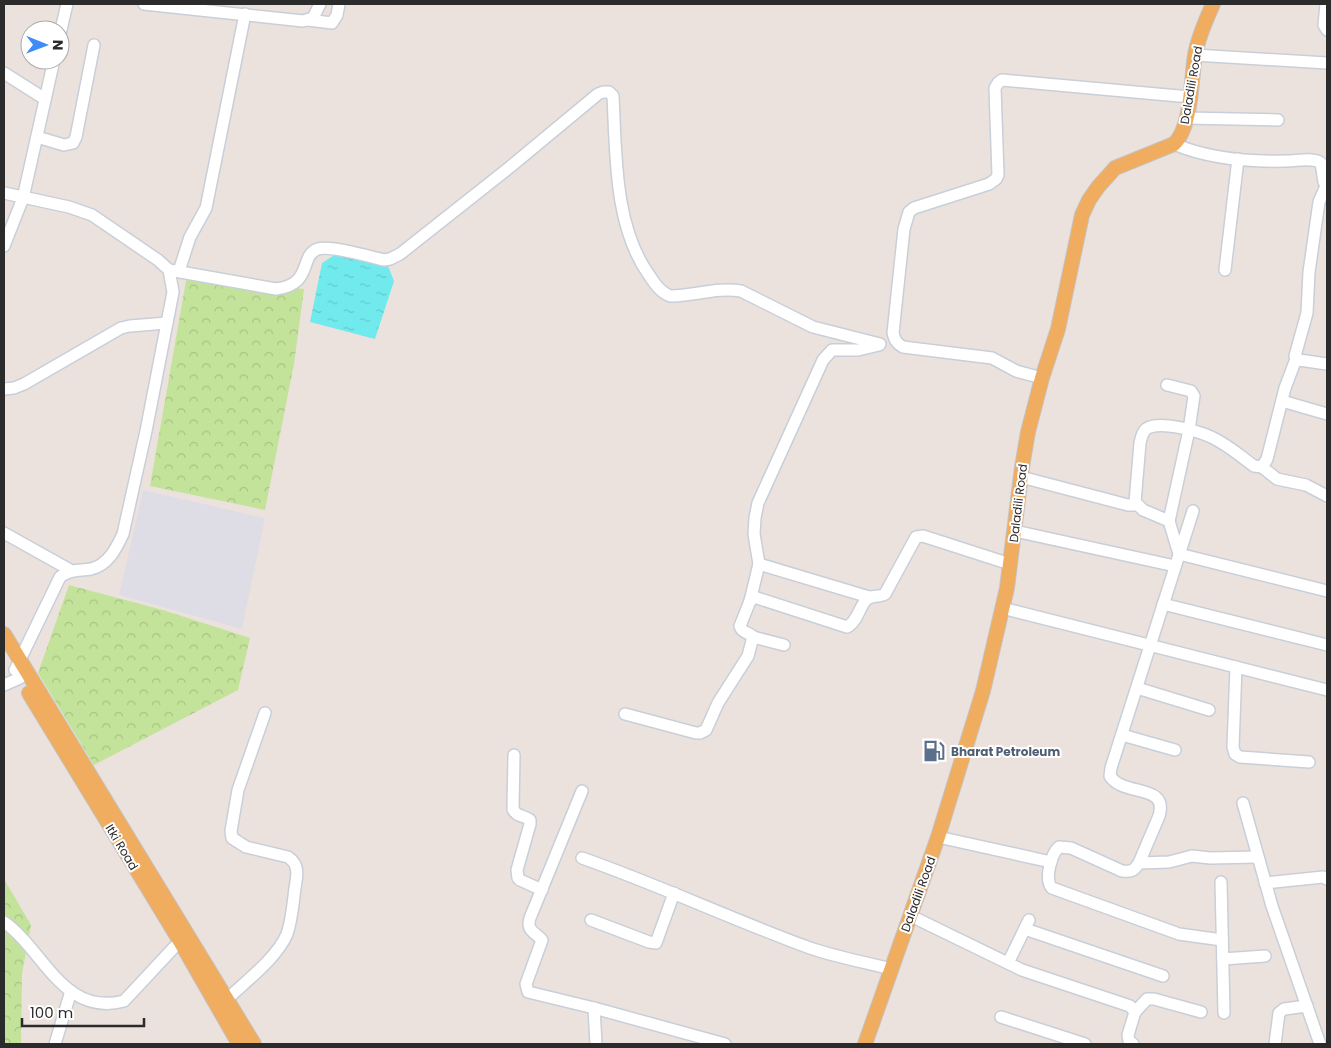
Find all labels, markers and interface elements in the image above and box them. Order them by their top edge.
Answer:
north arrow [20,20,70,70]
text: N [48,40,68,51]
street label: Daladili Road [1176,45,1206,125]
street label: Daladili Road [1005,463,1031,543]
fuel station icon: Bharat Petroleum [921,738,947,764]
place label: Bharat Petroleum [951,743,1060,760]
street label: Itki Road [102,821,142,873]
street label: Daladili Road [896,854,940,934]
scale bar [22,996,145,1028]
text: 100 m [30,1002,73,1023]

